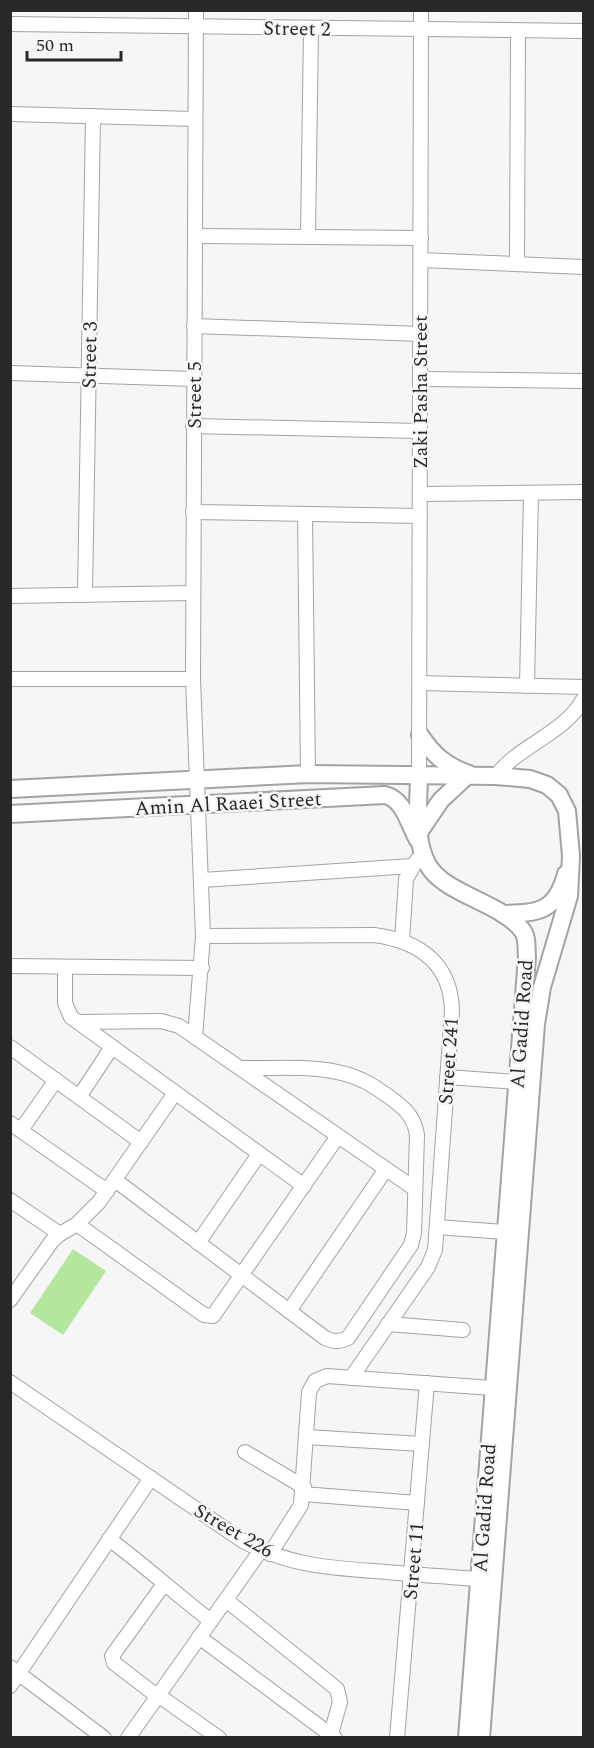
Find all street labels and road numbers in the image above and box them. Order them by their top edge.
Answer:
street label: Street 2 [263,13,331,45]
street label: Zaki Pasha Street [406,315,436,469]
street label: Street 3 [74,321,106,389]
street label: Street 5 [180,361,210,429]
street label: Amin Al Raaei Street [134,784,322,824]
street label: Al Gadid Road [503,958,541,1090]
street label: Street 241 [431,1016,467,1106]
street label: Al Gadid Road [466,1442,504,1574]
street label: Street 226 [188,1496,279,1566]
street label: Street 11 [396,1521,432,1601]

